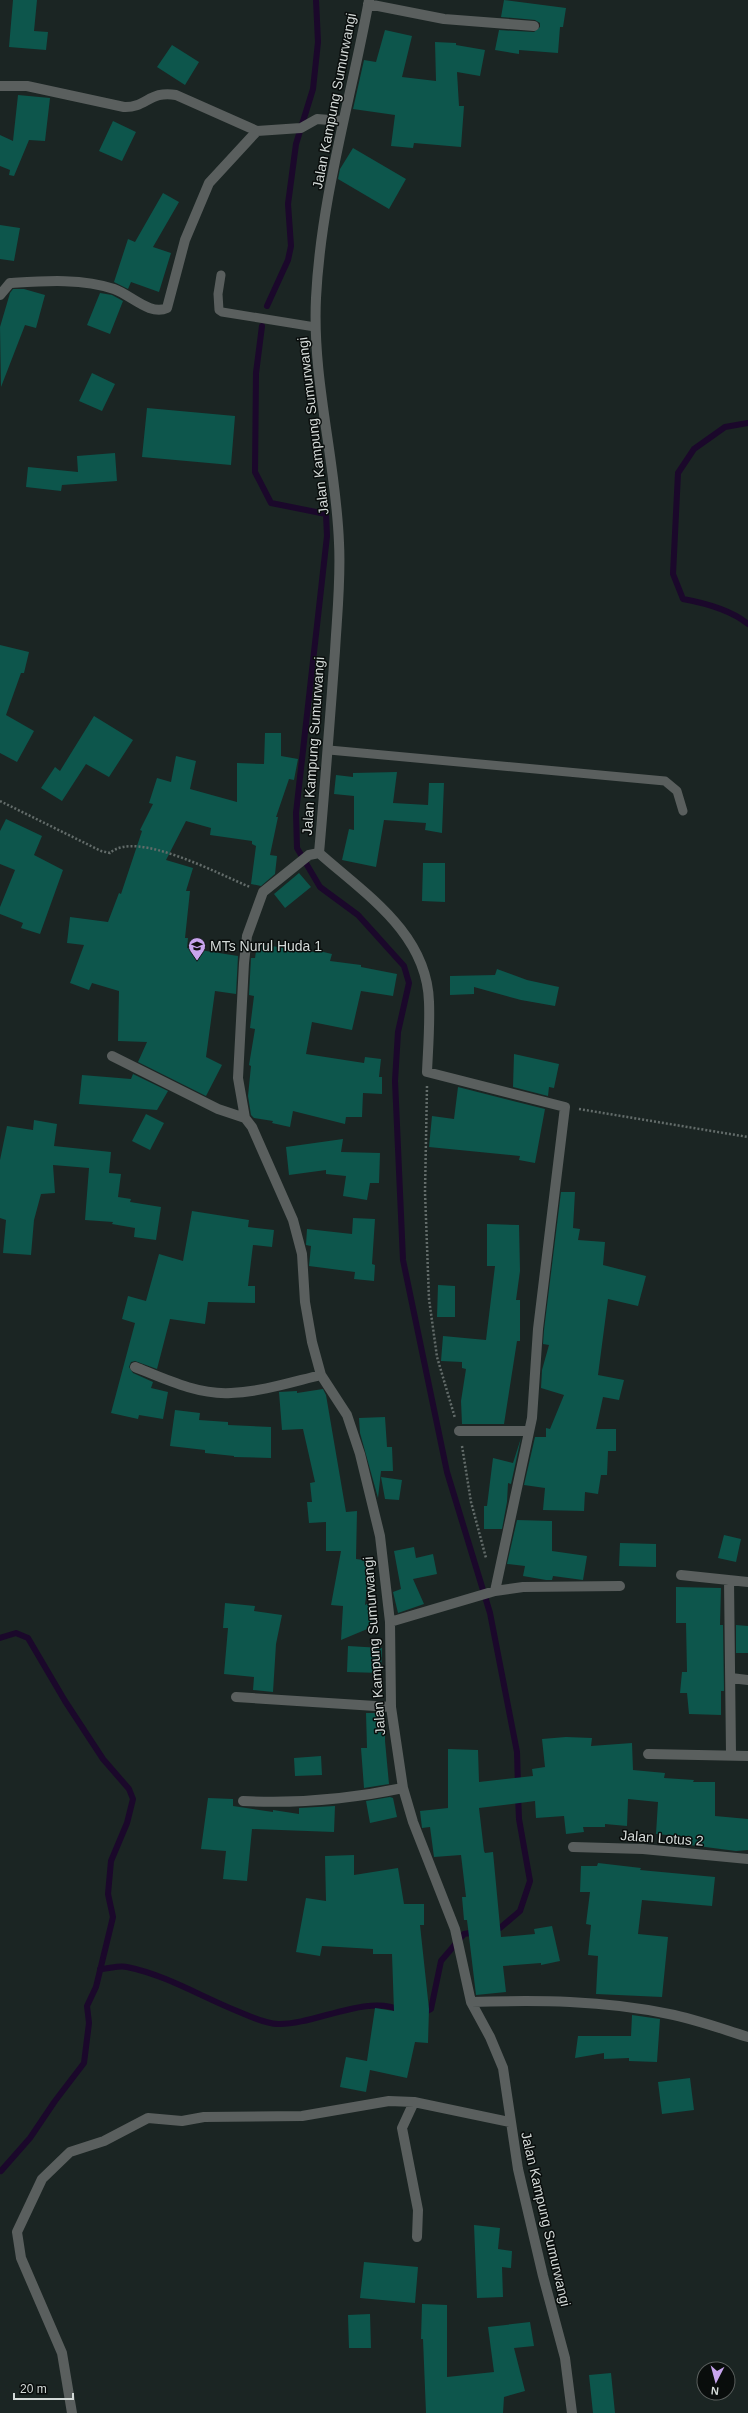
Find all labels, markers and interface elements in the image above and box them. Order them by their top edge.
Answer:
street label: Jalan Kampung Sumurwangi [309,12,359,190]
street label: Jalan Kampung Sumurwangi [294,336,332,516]
street label: Jalan Kampung Sumurwangi [299,656,327,836]
school or university icon: MTs Nurul Huda 1 [187,936,207,961]
place label: MTs Nurul Huda 1 [210,938,322,954]
street label: Jalan Kampung Sumurwangi [360,1556,388,1736]
street label: Jalan Lotus 2 [620,1827,704,1849]
street label: Jalan Kampung Sumurwangi [518,2130,574,2308]
north arrow [696,2361,736,2401]
scale bar [14,2375,73,2401]
text: 20 m [20,2382,47,2396]
text: N [710,2385,720,2397]

